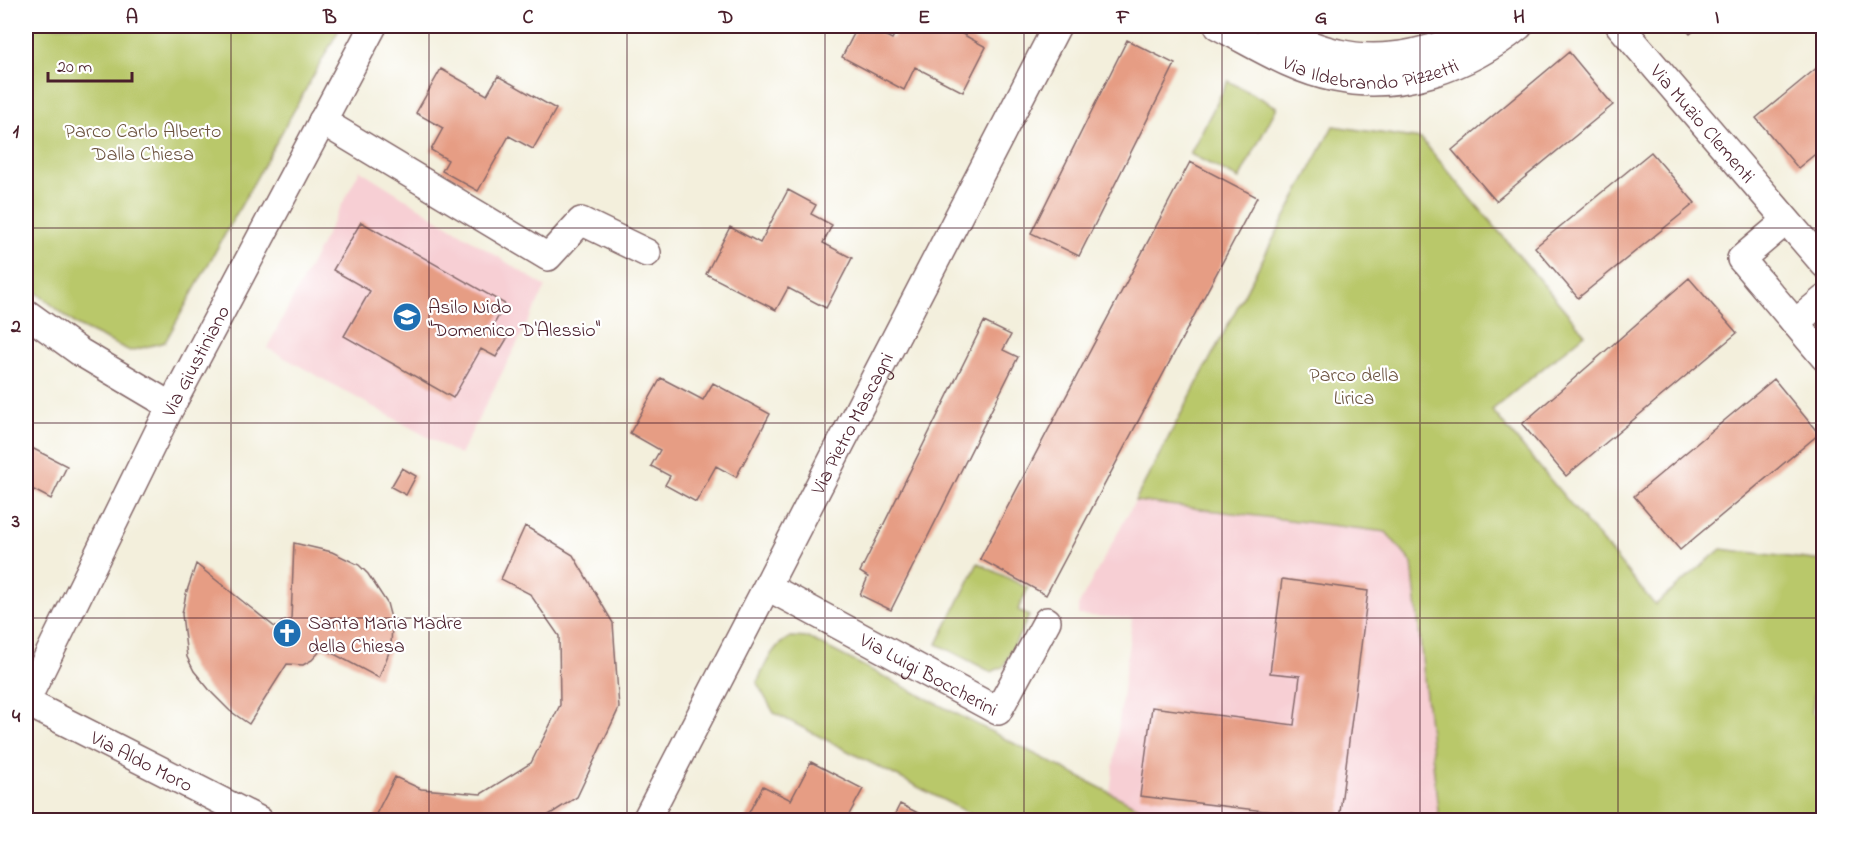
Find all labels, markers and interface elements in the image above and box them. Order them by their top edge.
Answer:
text: A [126,4,138,33]
text: B [322,4,337,33]
text: C [523,4,534,33]
text: D [718,4,733,33]
text: E [918,4,930,33]
text: F [1116,4,1130,33]
text: G [1315,4,1328,33]
text: H [1513,4,1525,33]
text: I [1715,4,1720,33]
street label: Via Ildebrando Pizzetti [1280,43,1460,71]
scale bar [48,45,132,83]
text: Via Ildebrando Pizzetti [1276,49,1464,99]
text: 20 m [57,55,92,81]
street label: Via Muzio Clementi [1641,58,1761,191]
text: 1 [13,118,20,147]
park label: Parco Carlo Alberto Dalla Chiesa [65,118,221,170]
place label: Asilo Nido "Domenico D'Alessio" [428,294,601,346]
street label: Via Giustiniano [155,301,239,423]
school or university icon: Asilo Nido "Domenico D'Alessio" [391,301,423,333]
text: 2 [10,313,21,342]
street label: Via Pietro Mascagni [804,348,903,501]
park label: Parco della Lirica [1309,362,1399,414]
text: 3 [11,508,20,537]
place label: Santa Maria Madre della Chiesa [308,610,462,662]
church icon: Santa Maria Madre della Chiesa [271,617,303,649]
street label: Via Luigi Boccherini [853,626,1002,725]
text: 4 [12,703,21,732]
street label: Via Aldo Moro [84,724,197,801]

